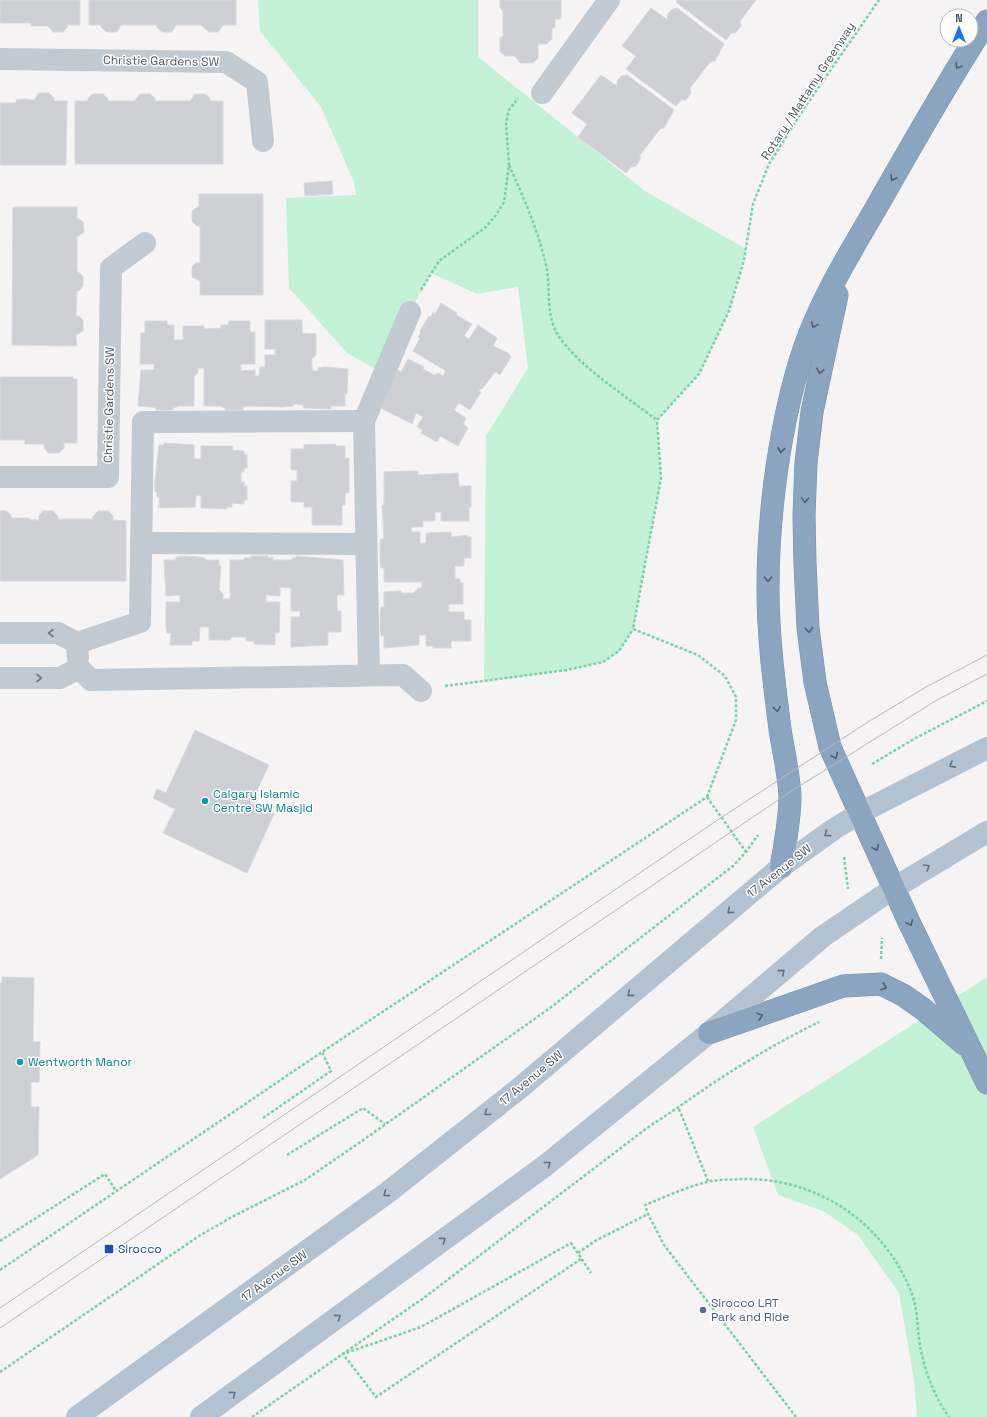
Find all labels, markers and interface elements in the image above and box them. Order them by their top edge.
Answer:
north arrow [939,8,979,48]
text: N [955,11,963,25]
street label: Rotary / Mattamy Greenway [757,19,859,163]
street label: Christie Gardens SW [103,52,220,70]
one-way arrow [955,62,963,69]
one-way arrow [890,174,897,181]
one-way arrow [811,320,819,328]
street label: Christie Gardens SW [100,346,118,463]
one-way arrow [817,368,825,374]
one-way arrow [777,447,786,453]
one-way arrow [801,497,809,503]
one-way arrow [764,576,772,582]
one-way arrow [804,627,813,633]
one-way arrow [48,629,54,637]
one-way arrow [36,674,42,682]
one-way arrow [772,706,781,712]
one-way arrow [830,752,837,760]
one-way arrow [949,760,956,767]
place label: Calgary Islamic Centre SW Masjid [213,786,313,816]
marker: Calgary Islamic Centre SW Masjid [200,796,210,806]
one-way arrow [825,829,832,836]
street label: 17 Avenue SW [743,840,815,901]
one-way arrow [871,844,879,852]
one-way arrow [923,865,930,872]
one-way arrow [727,906,734,913]
one-way arrow [905,919,913,927]
one-way arrow [777,969,784,976]
one-way arrow [880,982,887,991]
one-way arrow [628,990,635,997]
one-way arrow [756,1012,763,1021]
street label: 17 Avenue SW [496,1046,566,1109]
place label: Wentworth Manor [28,1054,133,1070]
marker: Wentworth Manor [15,1057,25,1067]
one-way arrow [485,1109,492,1116]
one-way arrow [543,1161,550,1168]
one-way arrow [383,1189,390,1196]
one-way arrow [438,1238,445,1245]
place label: Sirocco [118,1241,162,1257]
marker: Sirocco [103,1243,115,1255]
street label: 17 Avenue SW [238,1246,311,1305]
place label: Sirocco LRT Park and Ride [711,1295,789,1325]
marker: Sirocco LRT Park and Ride [698,1305,708,1315]
one-way arrow [333,1315,340,1322]
one-way arrow [229,1391,236,1399]

